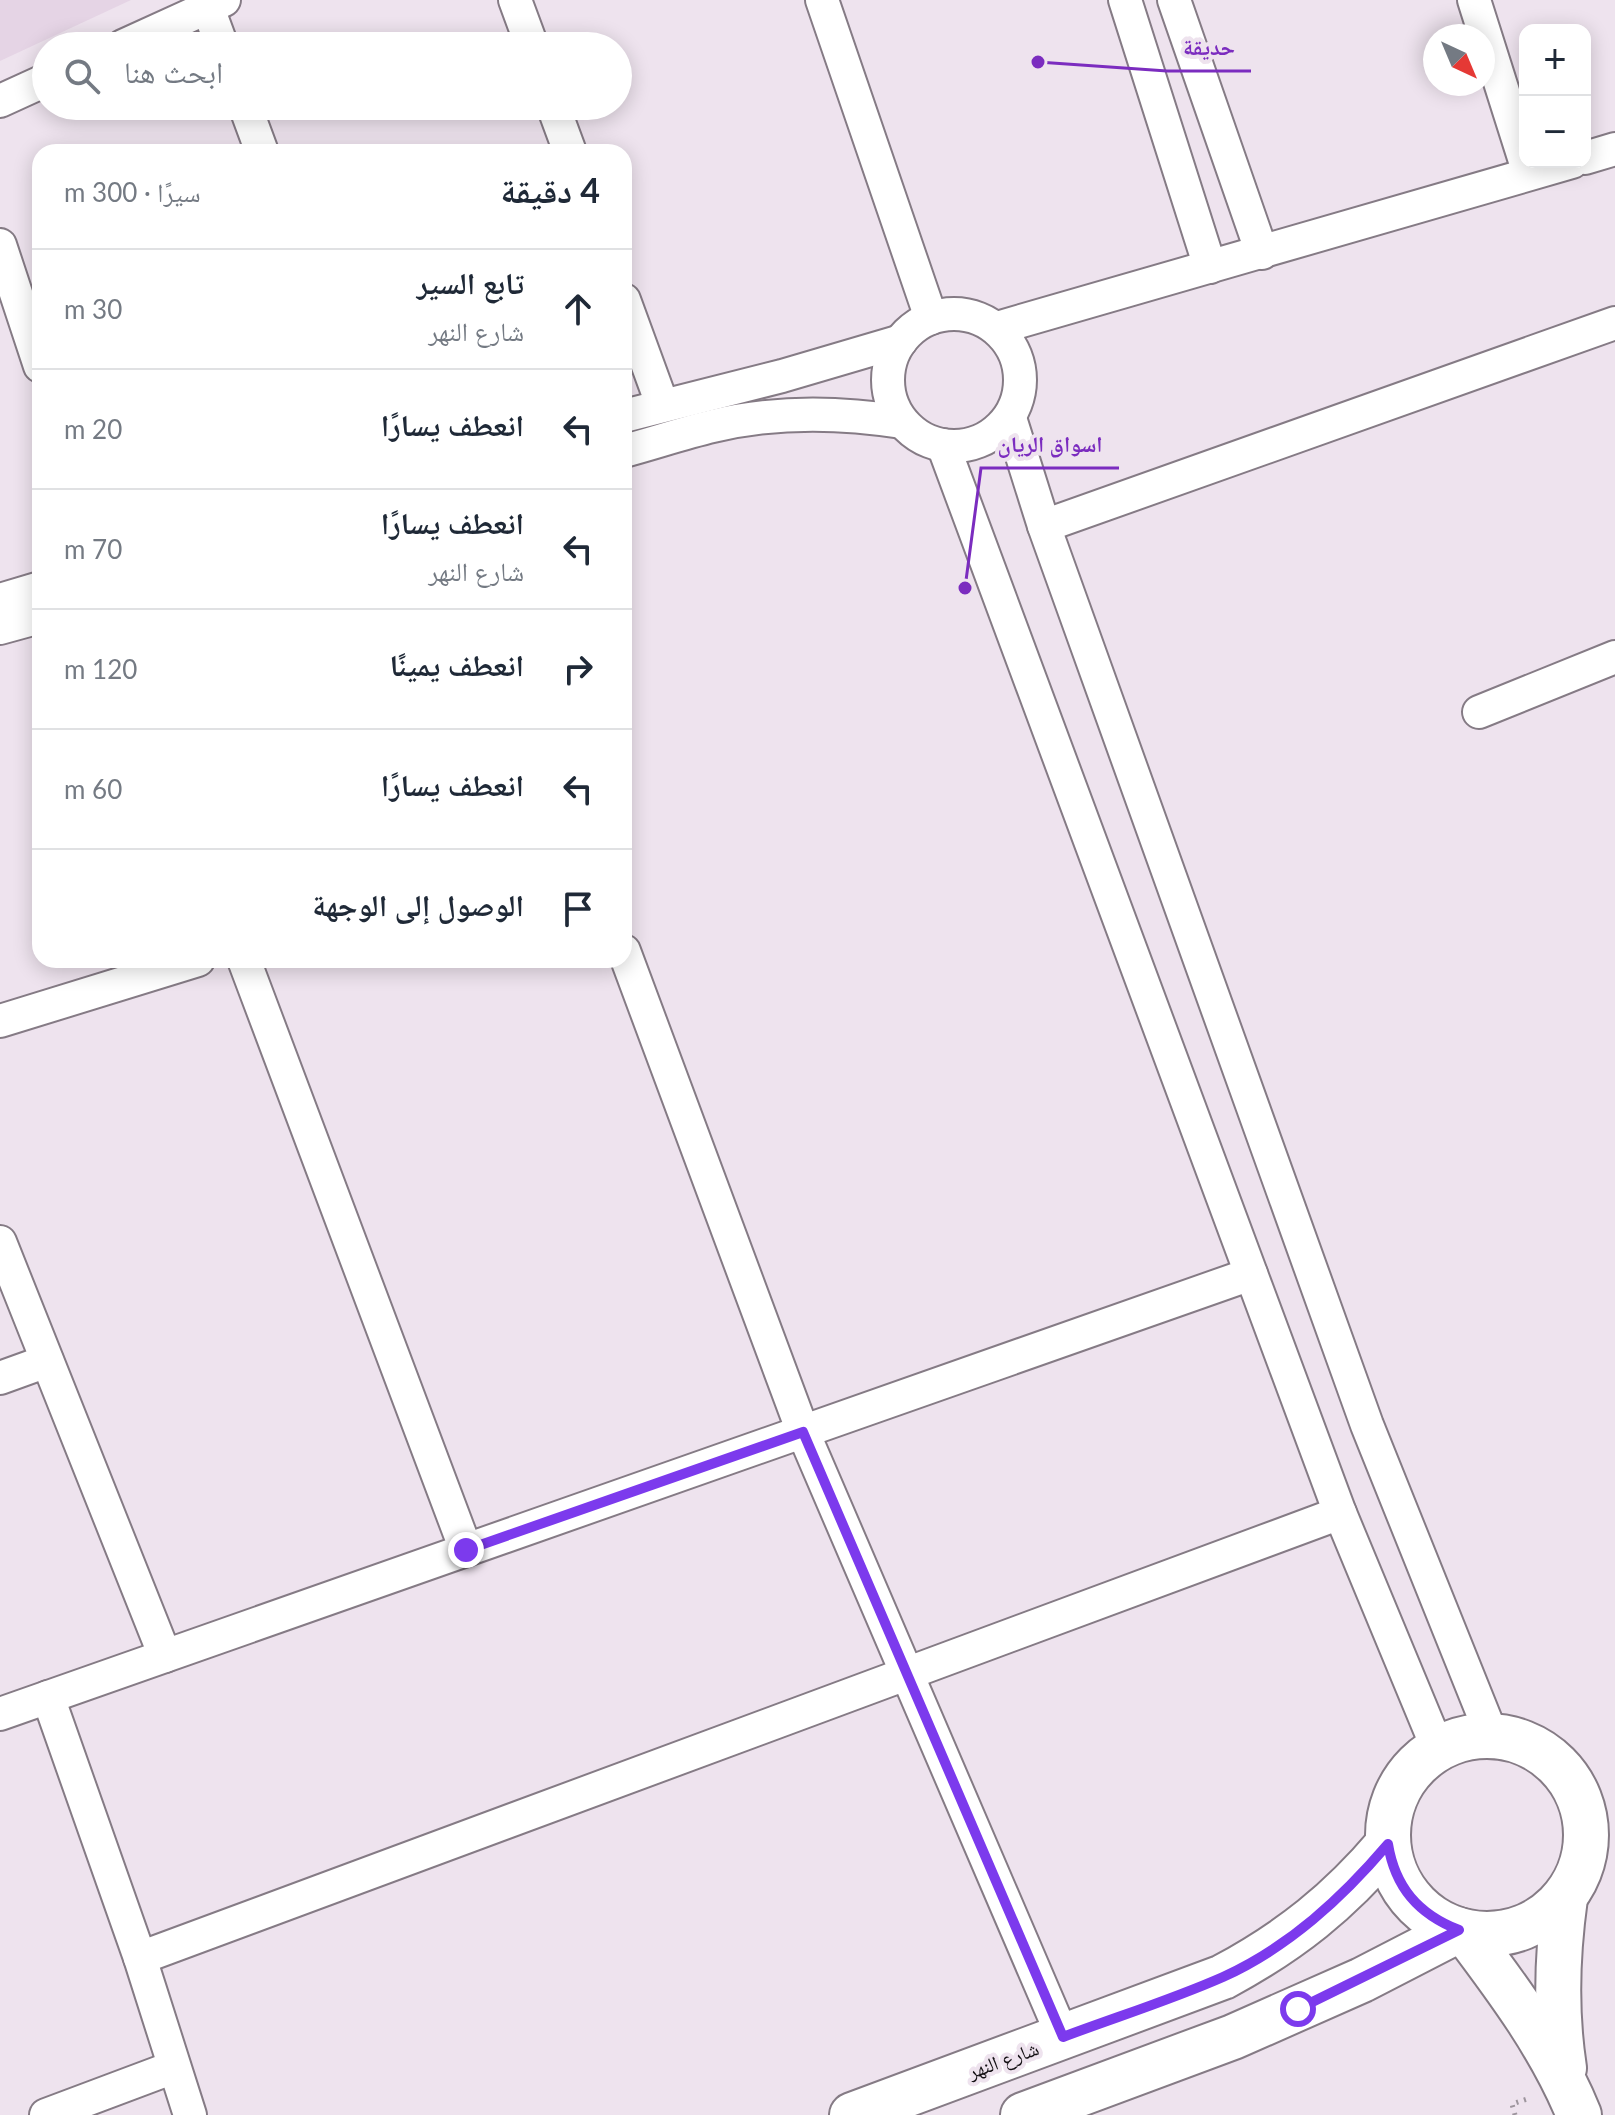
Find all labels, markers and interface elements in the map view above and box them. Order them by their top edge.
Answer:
north arrow [1423,24,1495,96]
map controls [1519,24,1591,168]
button: + [1519,24,1591,96]
callout: حديقة [1167,25,1251,71]
search box [32,32,632,120]
text: حديقة [1183,33,1235,60]
text: ابحث هنا [124,53,223,89]
icon: search [60,54,104,98]
button: − [1519,96,1591,168]
text: 4 دقيقة [501,169,600,210]
text: سيرًا · 300 m [64,176,201,208]
text: تابع السير [417,264,524,300]
icon: ahead [556,287,600,331]
text: 30 m [64,293,122,325]
text: شارع النهر [428,315,524,347]
text: انعطف يسارًا [381,406,524,442]
icon: left [556,407,600,451]
text: 20 m [64,413,122,445]
callout: اسواق الريان [981,422,1119,468]
text: اسواق الريان [997,430,1103,458]
text: انعطف يسارًا [381,504,524,540]
icon: left [556,527,600,571]
text: 70 m [64,533,122,565]
text: شارع النهر [428,555,524,587]
text: انعطف يمينًا [389,646,524,682]
icon: right [556,647,600,691]
text: 120 m [64,653,137,685]
text: انعطف يسارًا [381,766,524,802]
icon: left [556,767,600,811]
text: 60 m [64,773,122,805]
text: الوصول إلى الوجهة [312,886,524,922]
icon: arrive [556,887,600,931]
route end [448,1532,484,1568]
route start [1280,1991,1316,2027]
street label: شارع النهر [963,2035,1042,2085]

